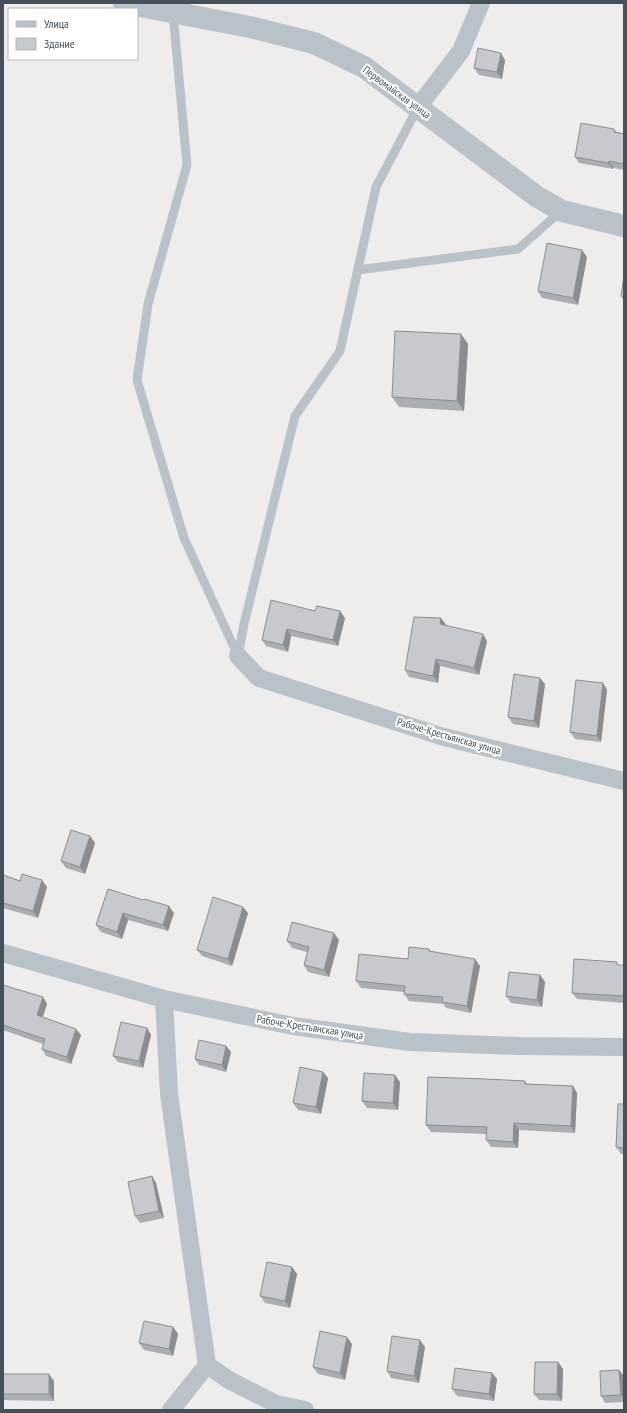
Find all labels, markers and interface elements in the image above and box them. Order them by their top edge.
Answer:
legend [8,8,138,60]
text: Улица [44,16,69,31]
text: Здание [44,36,75,51]
street label: Первомайская улица [360,63,434,121]
street label: Рабоче-Крестьянская улица [395,714,503,758]
street label: Рабоче-Крестьянская улица [256,1012,364,1042]

